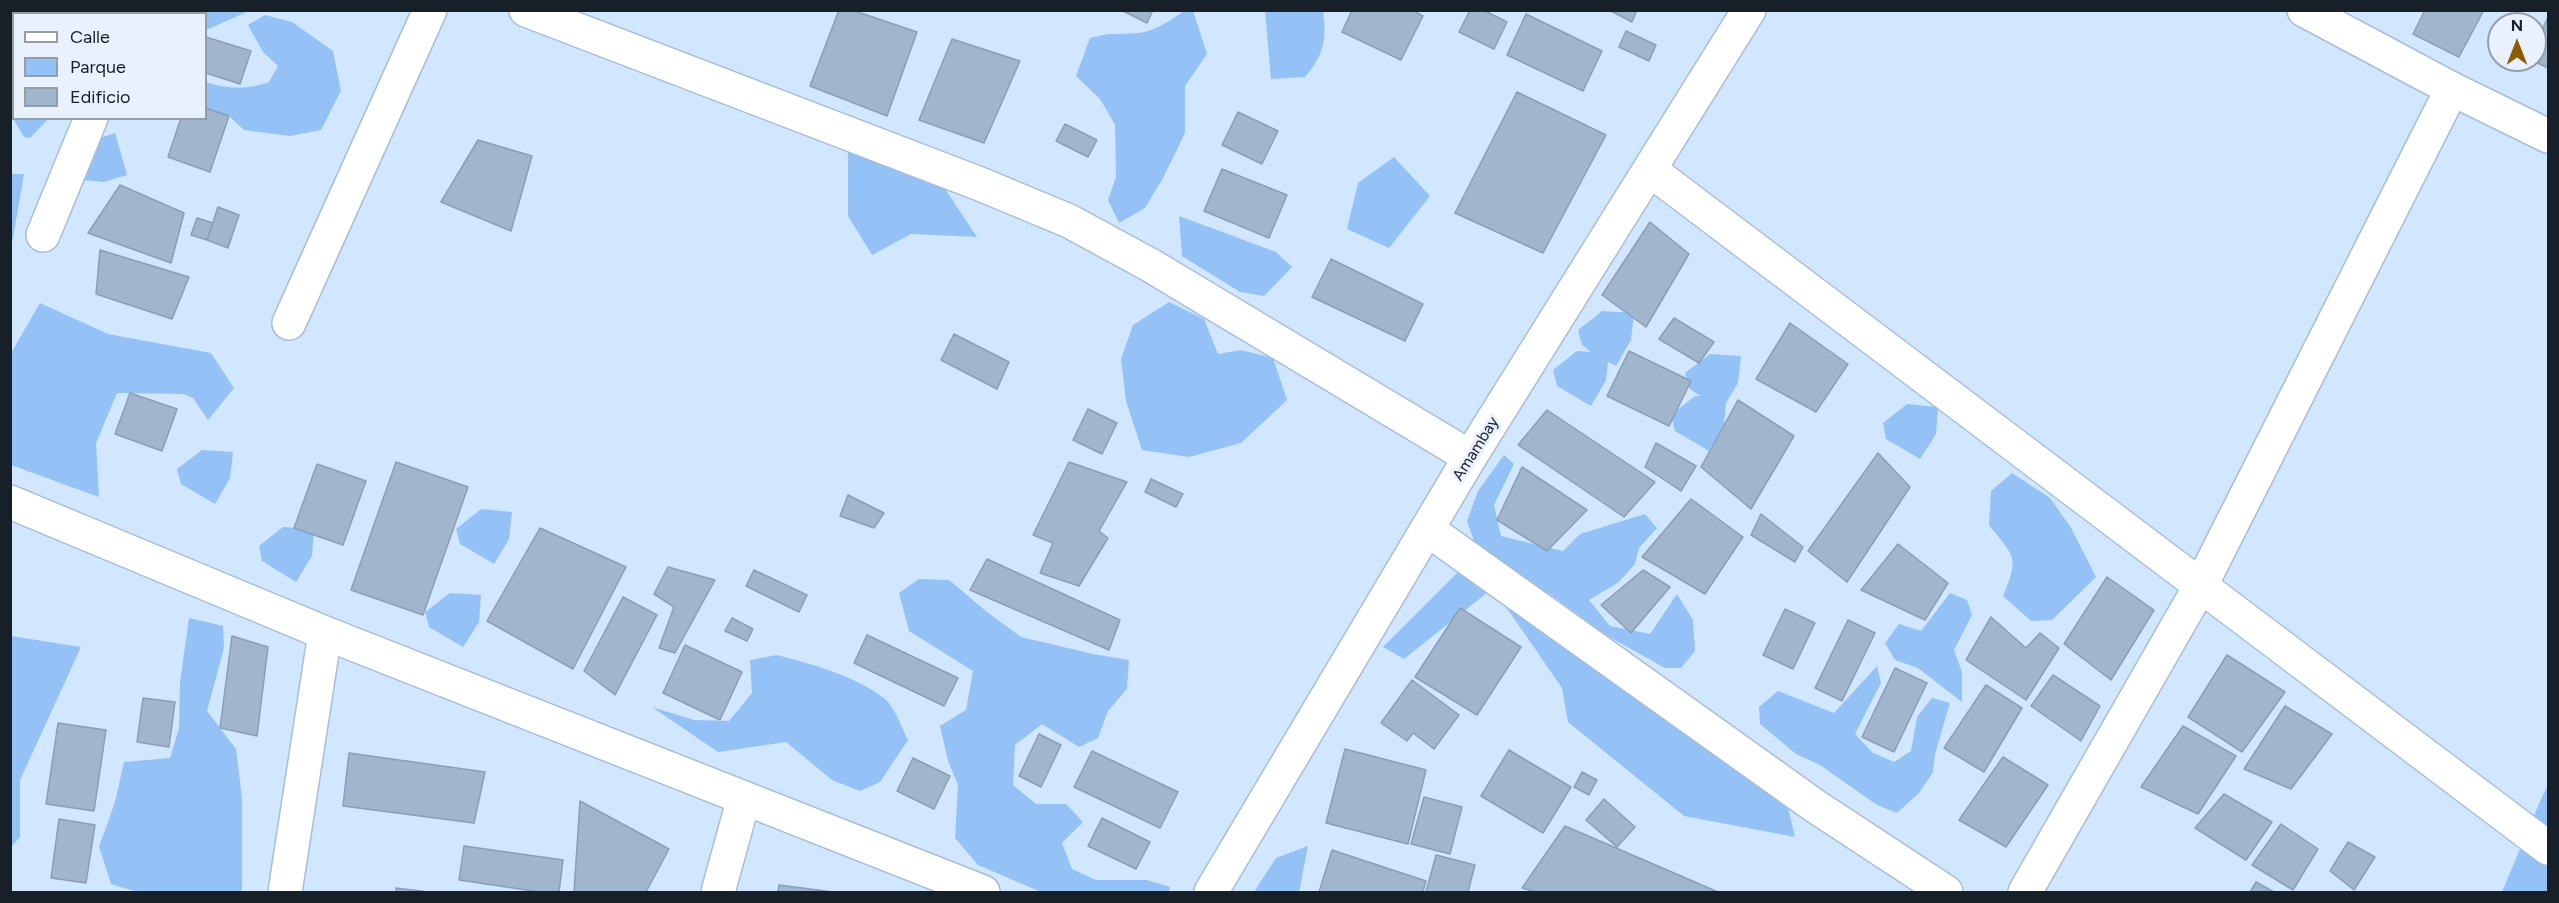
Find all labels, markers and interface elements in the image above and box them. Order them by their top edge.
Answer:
legend [12,12,207,120]
north arrow [2487,12,2547,72]
text: N [2511,16,2523,35]
text: Calle [70,26,110,48]
text: Parque [70,56,126,78]
text: Edificio [70,86,131,108]
street label: Amambay [1449,413,1503,485]

